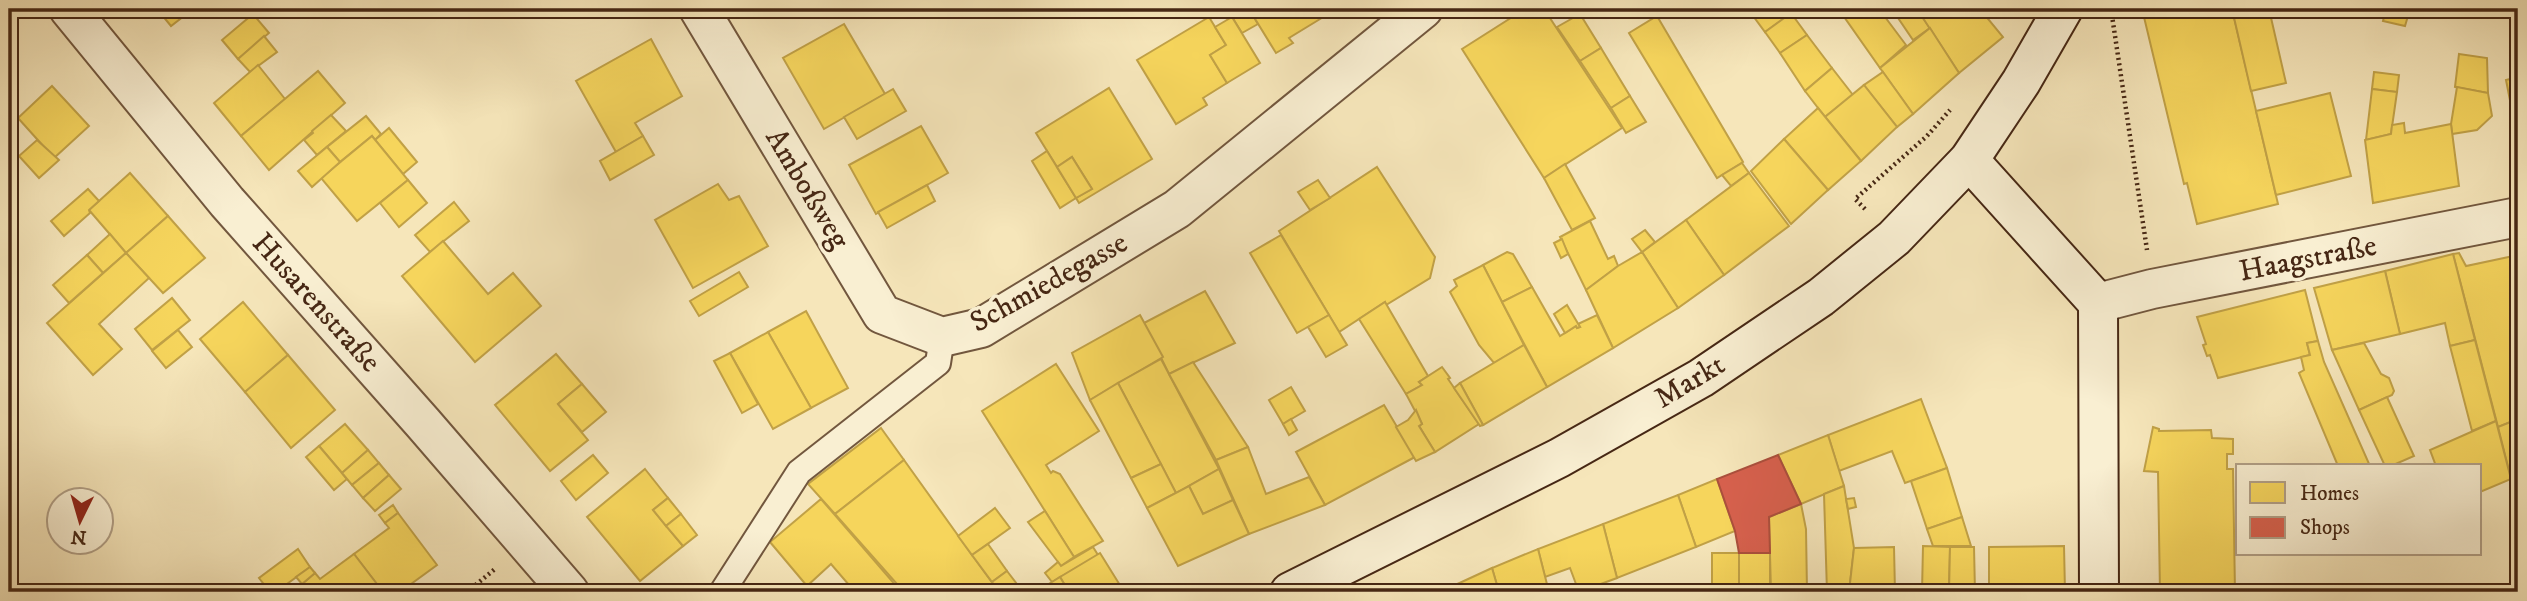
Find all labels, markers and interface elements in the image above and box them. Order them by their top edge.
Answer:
street label: Amboßweg [757,122,858,256]
street label: Husarenstraße [244,225,388,381]
street label: Schmiedegasse [964,225,1134,341]
street label: Haagstraße [2236,228,2380,290]
street label: Markt [1648,347,1732,417]
legend [2236,464,2482,556]
text: Homes [2300,481,2359,507]
north arrow [46,486,116,556]
text: Shops [2300,515,2350,541]
text: N [69,524,87,549]

